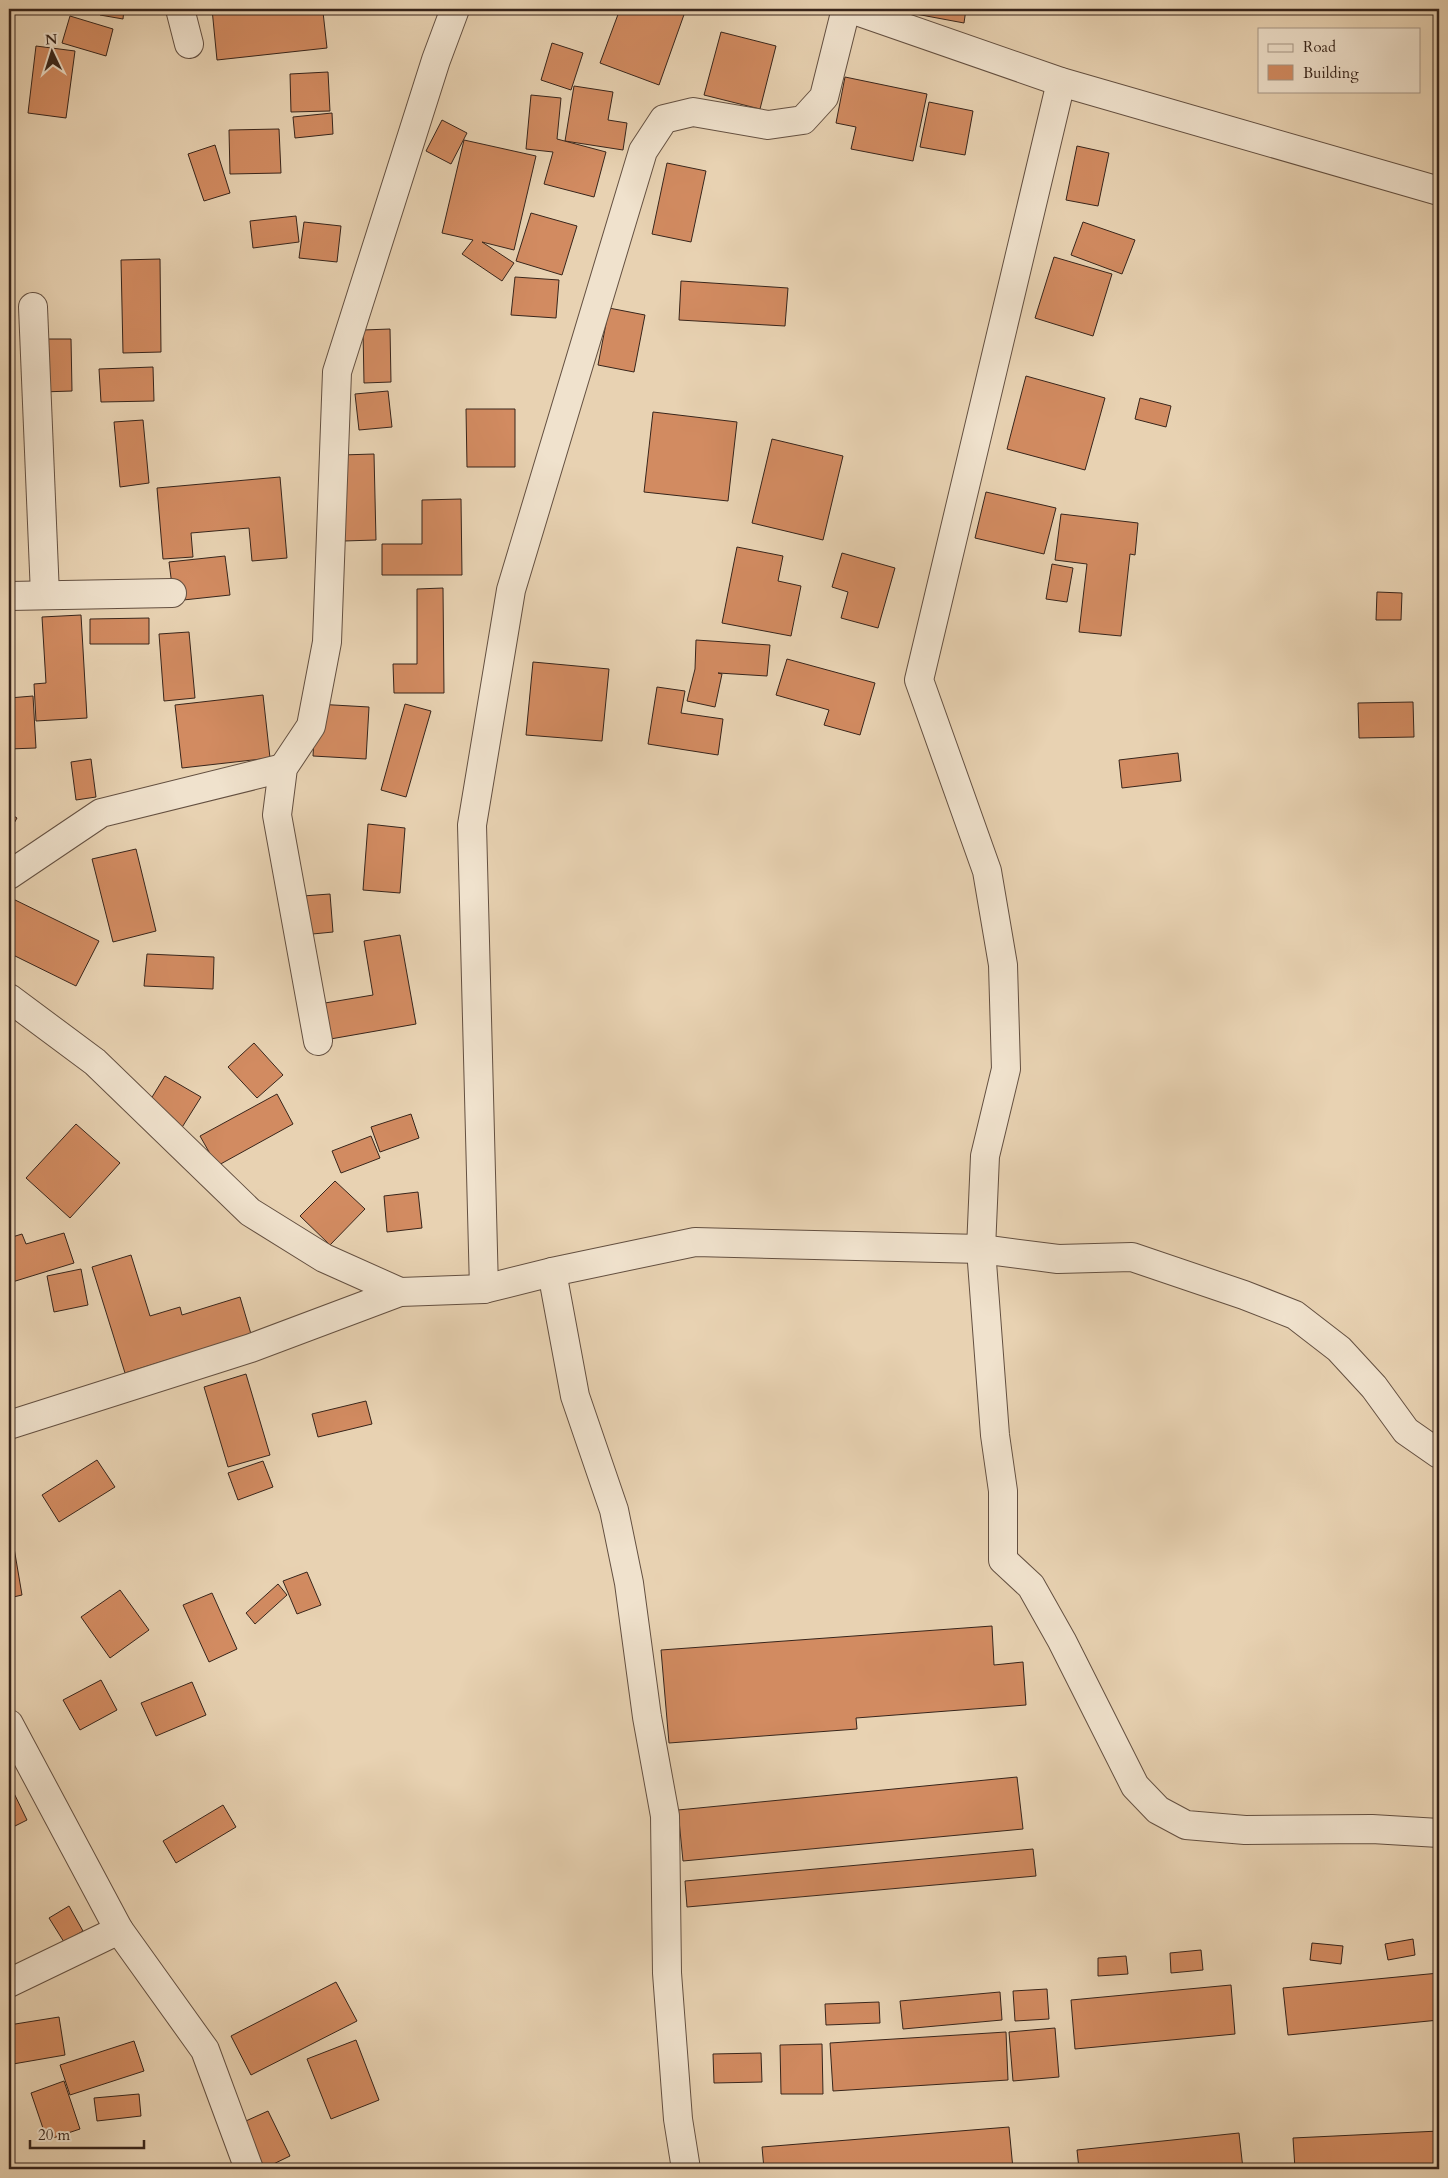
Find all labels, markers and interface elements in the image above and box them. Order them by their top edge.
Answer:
north arrow [28,28,78,78]
legend [1258,28,1420,92]
text: N [44,30,58,49]
text: Road [1303,37,1336,57]
text: Building [1303,63,1359,83]
scale bar [30,2118,144,2150]
text: 20 m [38,2125,70,2145]

